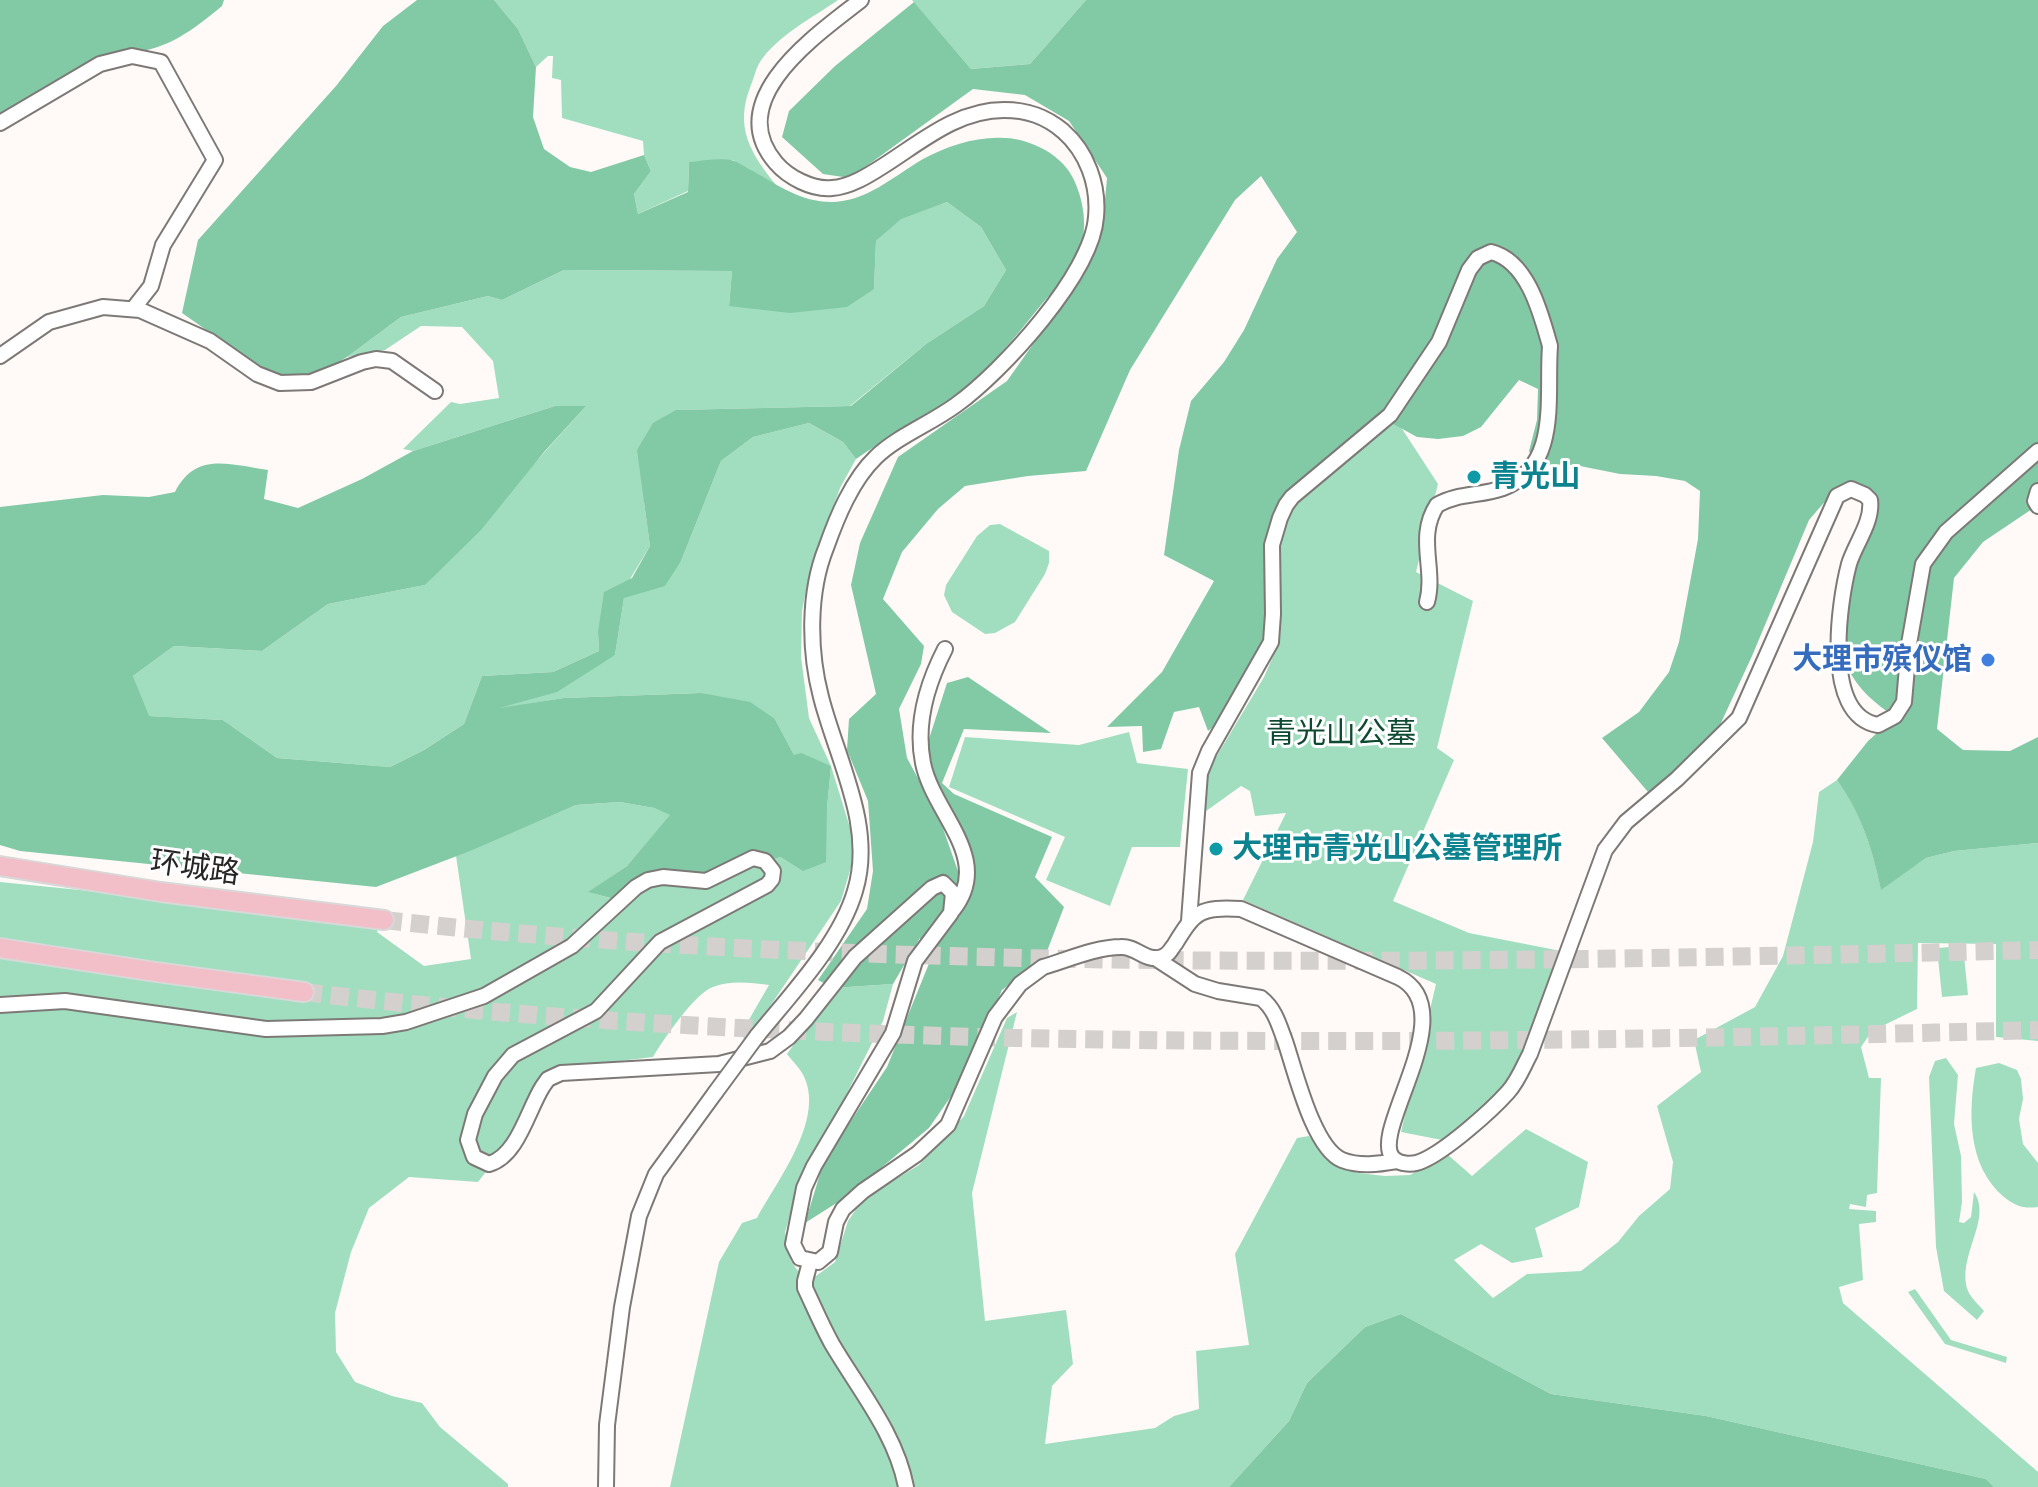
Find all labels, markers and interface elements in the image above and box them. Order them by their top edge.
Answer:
place label: 青光山 [1490,459,1580,495]
marker: 青光山 [1465,468,1483,486]
place label: 大理市殡仪馆 [1792,642,1972,678]
marker: 大理市殡仪馆 [1979,651,1997,669]
park label: 青光山公墓 [1266,716,1416,752]
place label: 大理市青光山公墓管理所 [1232,831,1562,867]
marker: 大理市青光山公墓管理所 [1207,840,1225,858]
street label: 环城路 [148,844,242,892]

